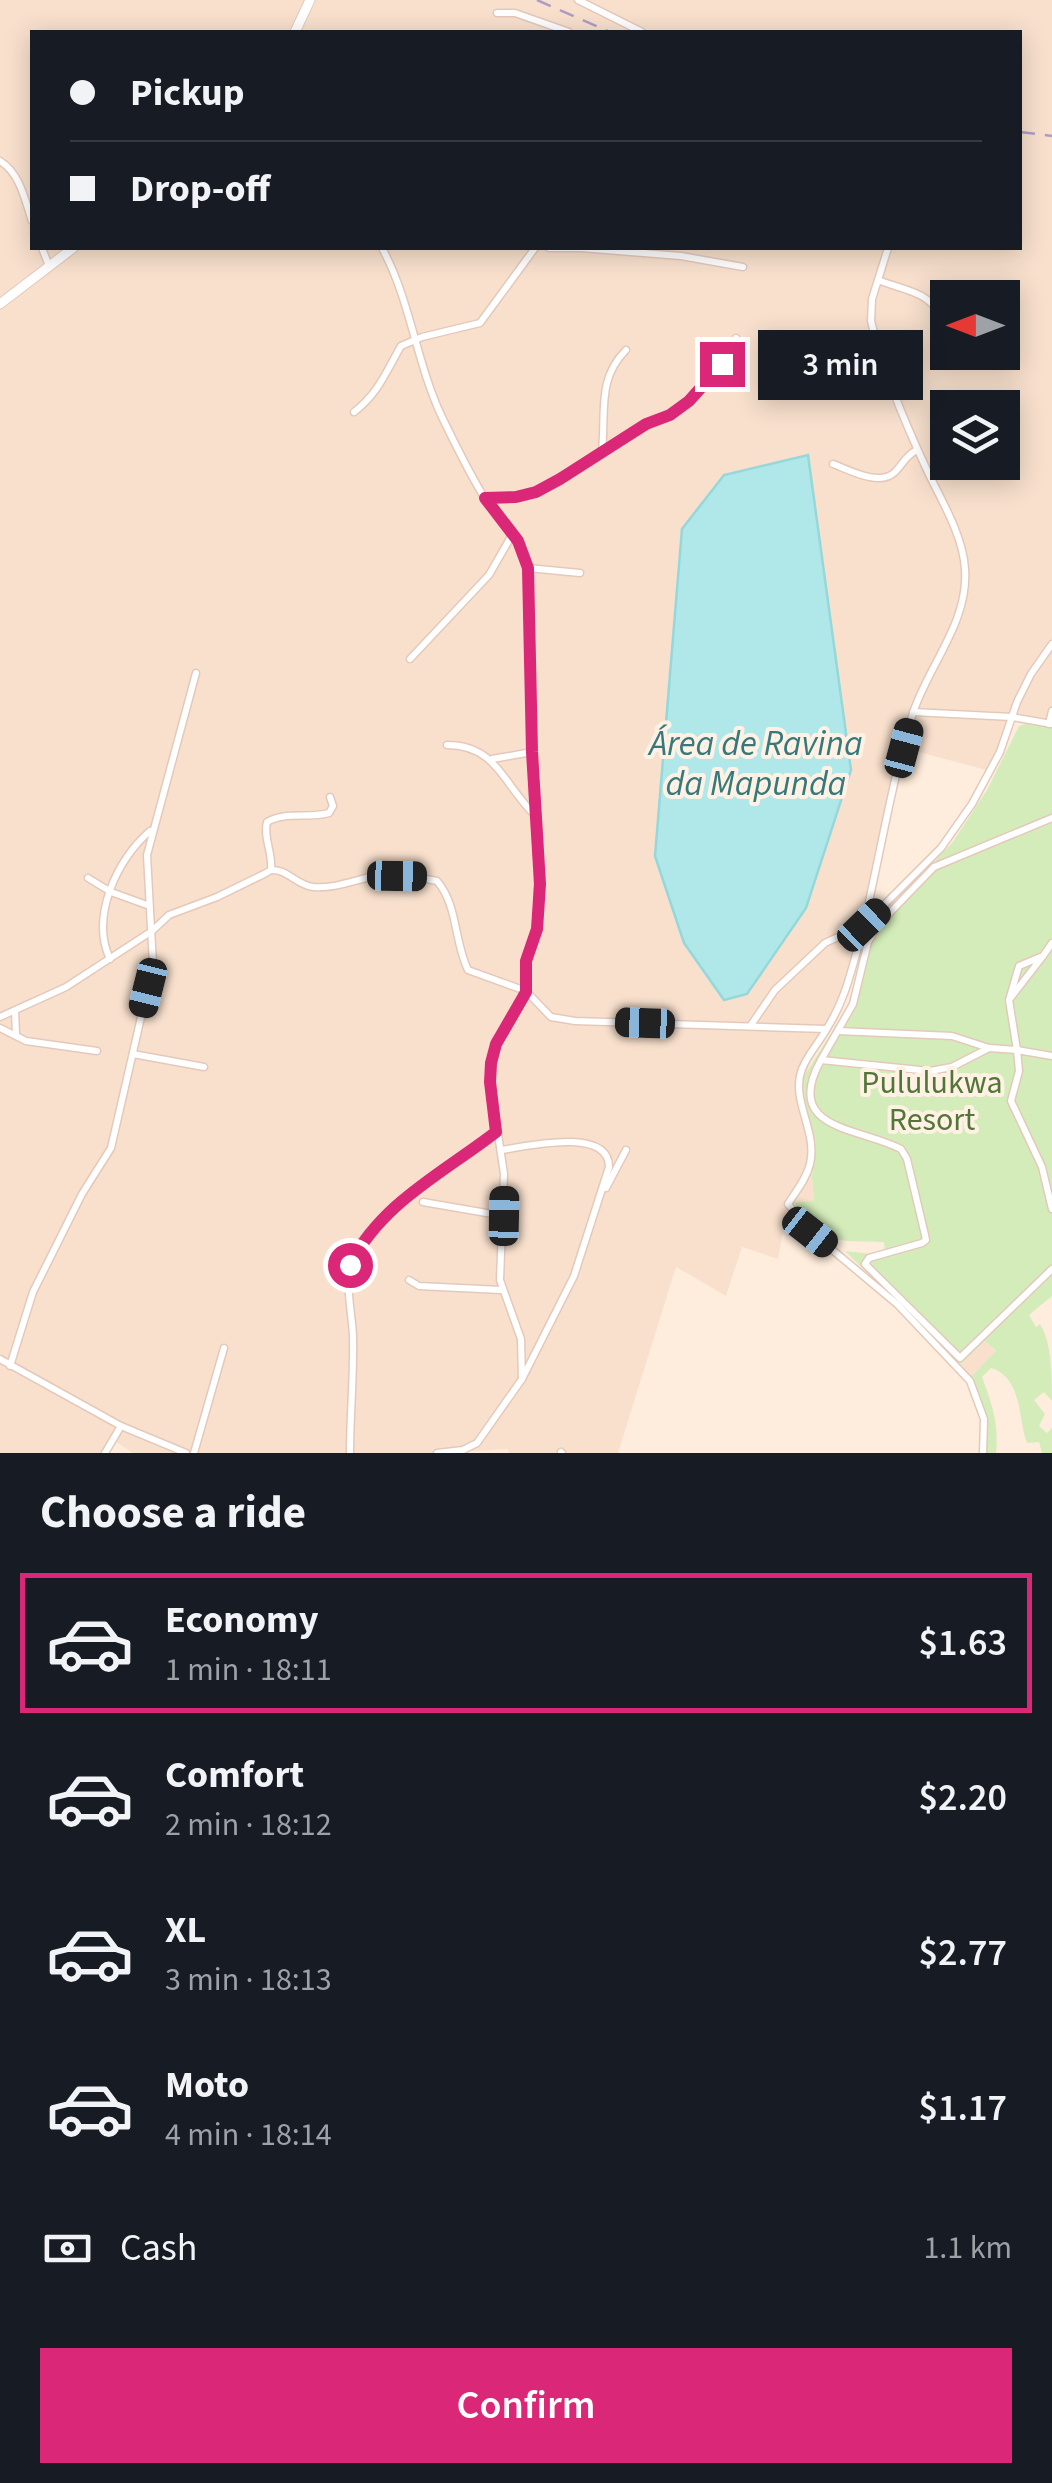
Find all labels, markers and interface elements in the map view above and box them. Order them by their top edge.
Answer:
text: Pickup [130,66,244,120]
text: Drop-off [130,162,270,216]
north arrow [930,280,1020,370]
map controls [930,280,1020,480]
callout: 3 min [757,329,922,399]
route end [700,342,745,387]
text: 3 min [802,342,879,388]
button: layers [930,390,1020,480]
car [882,715,926,781]
water label: Área de Ravina da Mapunda [647,719,863,809]
car [367,860,427,892]
car [832,893,896,957]
car [126,955,170,1021]
car [614,1007,676,1039]
park label: Pululukwa Resort [861,1060,1003,1143]
car [488,1186,520,1246]
car [777,1202,843,1262]
route start [328,1243,373,1288]
text: Choose a ride [40,1481,306,1545]
text: Economy [165,1593,318,1647]
icon: car [45,1598,135,1688]
text: $1.63 [919,1616,1007,1670]
text: 1 min · 18:11 [165,1647,332,1693]
text: Comfort [165,1748,304,1802]
icon: car [45,1753,135,1843]
text: $2.20 [919,1771,1007,1825]
text: 2 min · 18:12 [165,1802,332,1848]
text: XL [165,1903,206,1957]
icon: car [45,1908,135,1998]
text: $2.77 [919,1926,1007,1980]
text: 3 min · 18:13 [165,1957,332,2003]
text: Moto [165,2058,249,2112]
icon: car [45,2063,135,2153]
text: $1.17 [919,2081,1007,2135]
text: 4 min · 18:14 [165,2112,332,2158]
icon: cash [40,2221,95,2276]
text: Cash [120,2221,197,2275]
text: 1.1 km [923,2225,1012,2271]
button: Confirm [40,2348,1012,2463]

